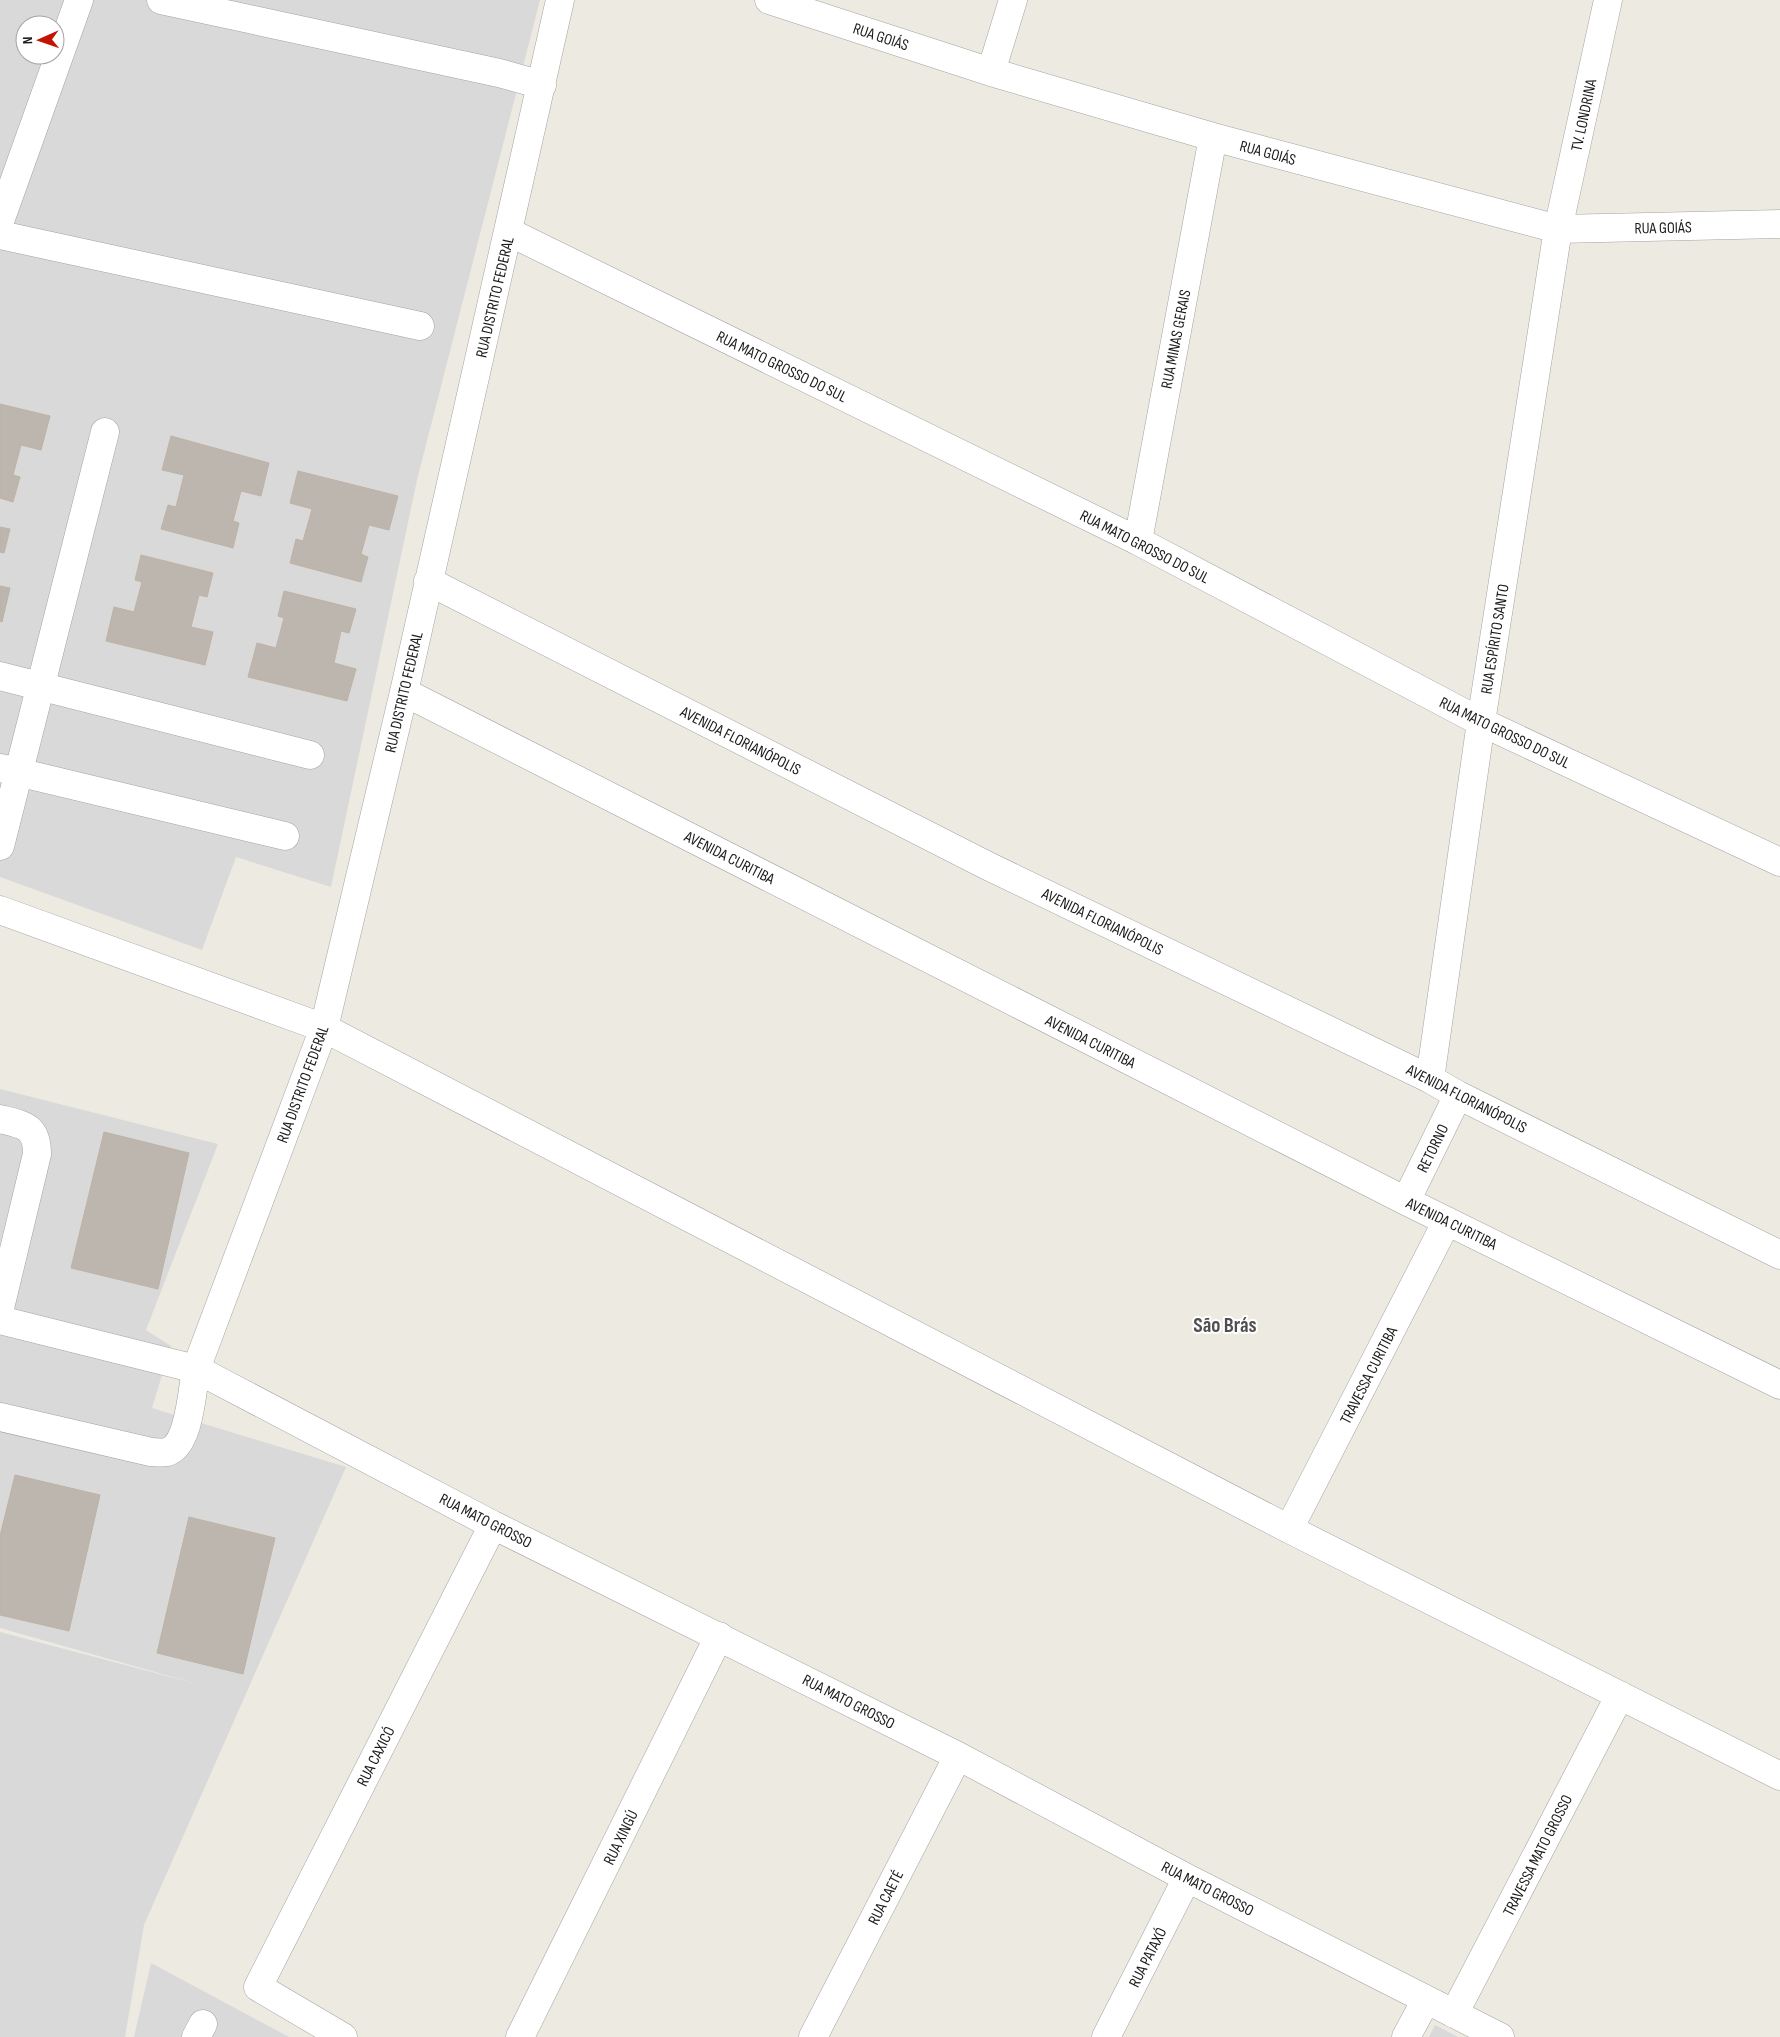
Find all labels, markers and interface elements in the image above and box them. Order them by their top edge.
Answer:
north arrow [15,15,65,65]
street label: RUA GOIÁS [850,20,911,55]
text: N [19,36,36,44]
street label: TV. LONDRINA [1568,77,1601,153]
street label: RUA GOIÁS [1237,137,1298,170]
street label: RUA GOIÁS [1634,218,1692,238]
street label: RUA DISTRITO FEDERAL [472,235,519,360]
street label: RUA MINAS GERAIS [1158,288,1195,390]
street label: RUA MATO GROSSO DO SUL [713,328,850,407]
street label: RUA MATO GROSSO DO SUL [1076,506,1212,588]
street label: RUA ESPÍRITO SANTO [1477,583,1514,696]
street label: RUA DISTRITO FEDERAL [381,630,428,755]
street label: RUA MATO GROSSO DO SUL [1436,694,1573,773]
street label: AVENIDA FLORIANÓPOLIS [676,702,804,780]
street label: AVENIDA CURITIBA [680,827,778,889]
street label: AVENIDA FLORIANÓPOLIS [1038,884,1166,960]
street label: AVENIDA CURITIBA [1041,1011,1139,1073]
street label: RUA DISTRITO FEDERAL [273,1023,333,1146]
street label: AVENIDA FLORIANÓPOLIS [1402,1060,1530,1138]
street label: RETORNO [1414,1121,1453,1176]
street label: AVENIDA CURITIBA [1402,1194,1500,1255]
district label: São Brás [1193,1313,1257,1338]
street label: TRAVESSA CURITIBA [1337,1324,1402,1428]
street label: RUA MATO GROSSO [436,1490,535,1553]
street label: RUA MATO GROSSO [799,1671,898,1734]
street label: RUA CAXICÓ [353,1723,400,1790]
street label: TRAVESSA MATO GROSSO [1500,1792,1577,1919]
street label: RUA XINGÚ [600,1807,643,1868]
street label: RUA MATO GROSSO [1158,1858,1257,1921]
street label: RUA CAETÉ [865,1867,908,1928]
street label: RUA PATAXÓ [1125,1925,1171,1991]

